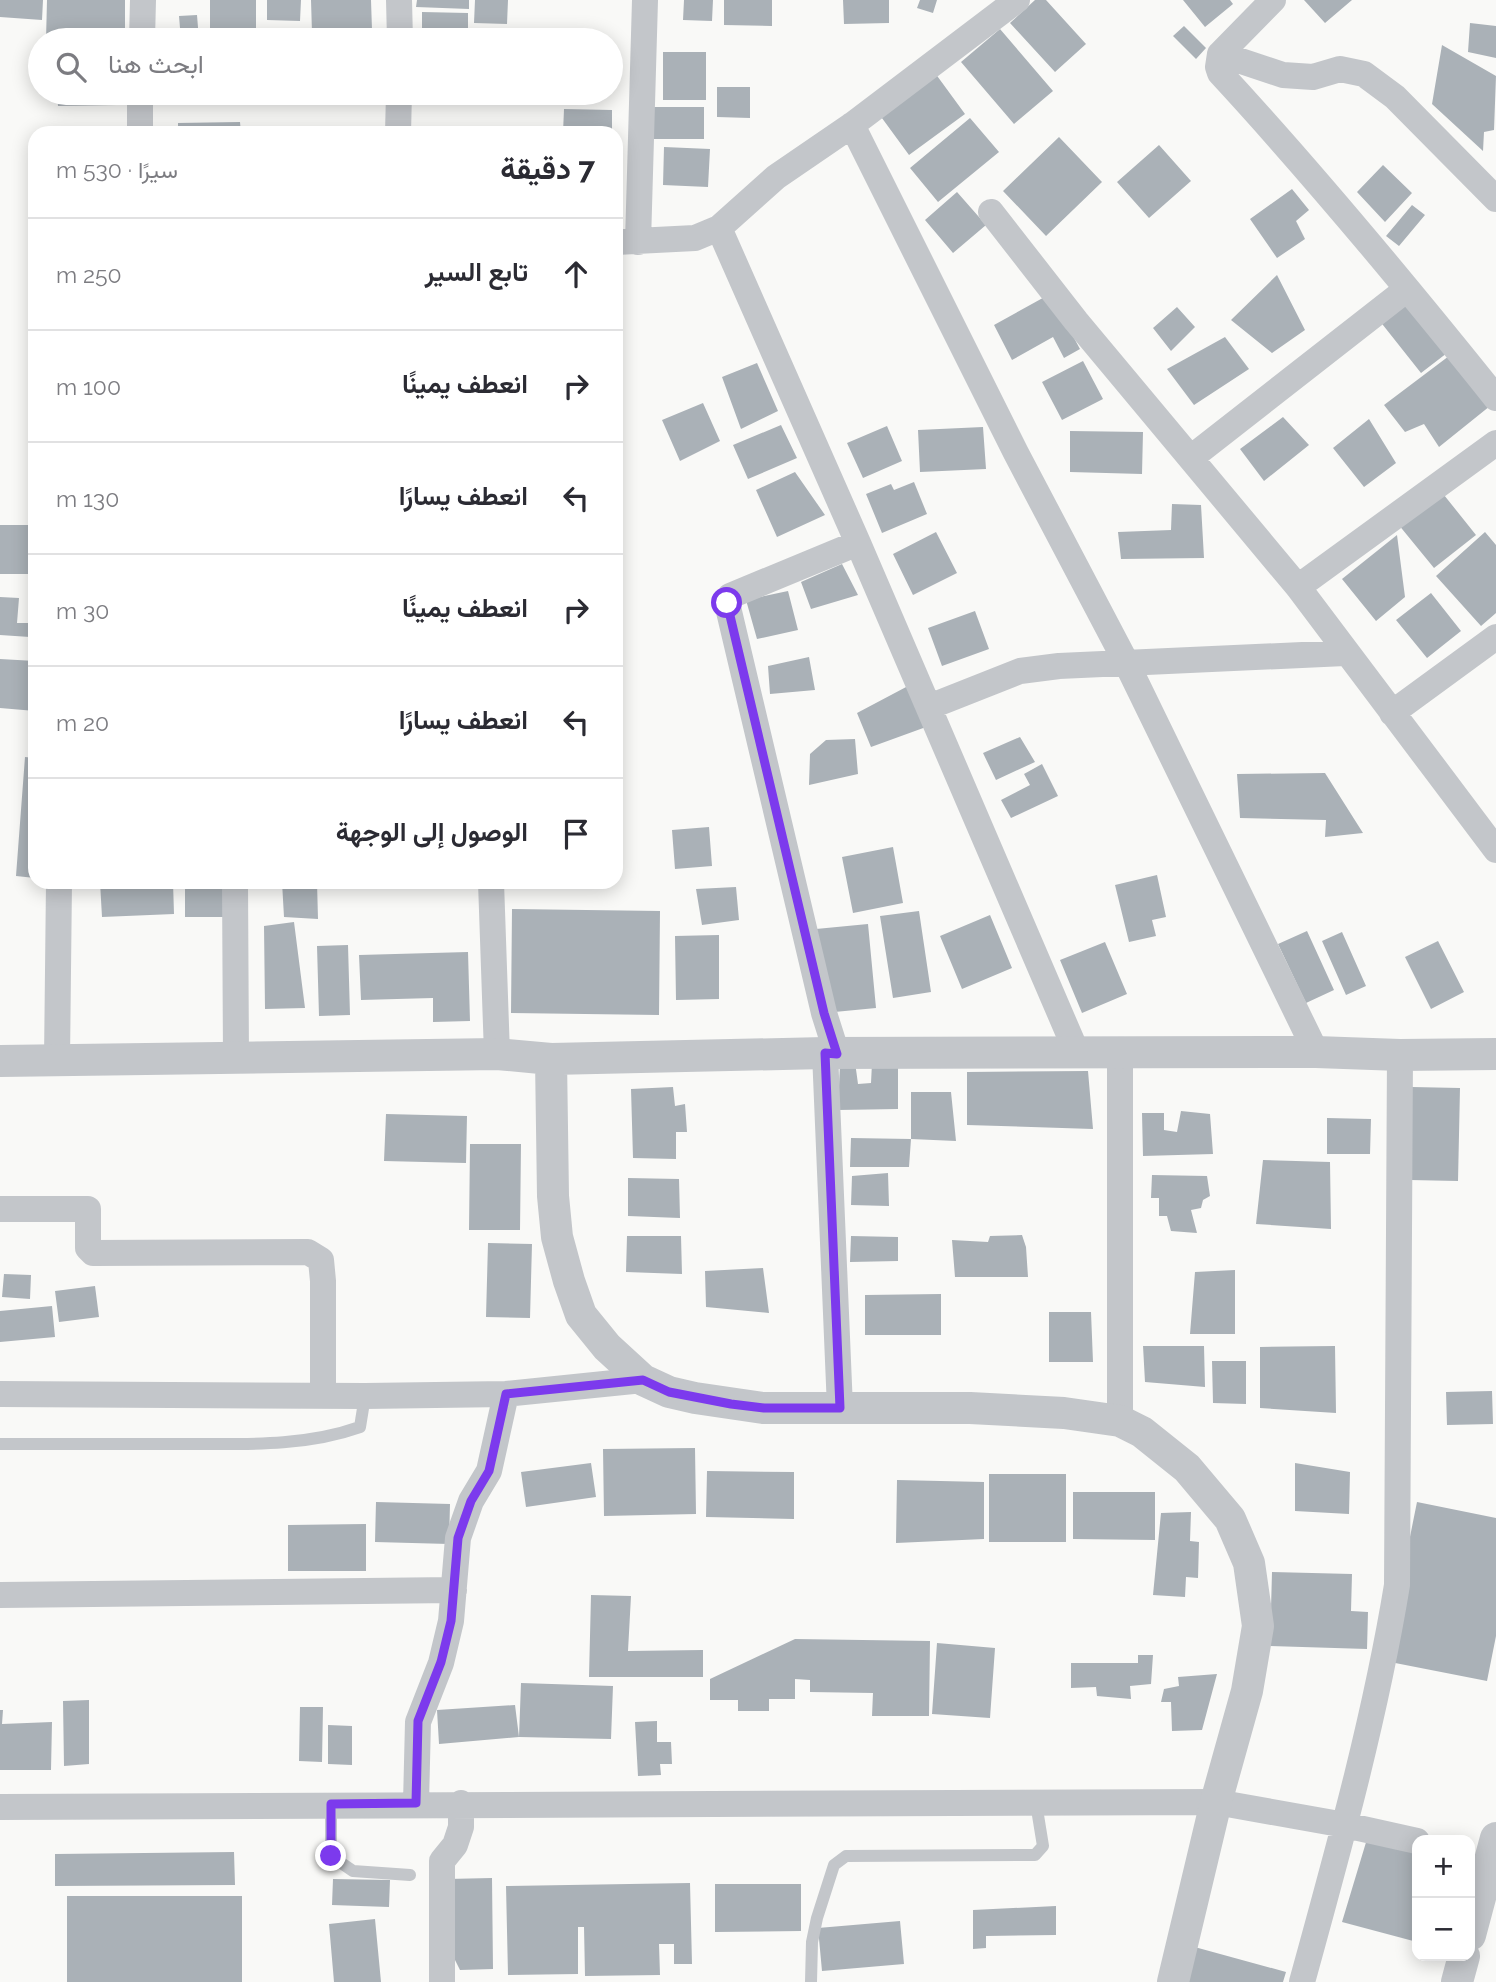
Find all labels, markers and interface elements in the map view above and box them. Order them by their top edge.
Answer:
search box [28,28,623,105]
icon: search [52,48,90,86]
text: ابحث هنا [108,49,204,79]
text: 7 دقيقة [500,151,595,186]
text: سيرًا · 530 m [56,156,178,183]
icon: ahead [557,255,595,293]
text: تابع السير [425,257,528,287]
text: 250 m [56,261,122,288]
icon: right [557,367,595,405]
text: انعطف يمينًا [402,369,528,399]
text: 100 m [56,373,121,400]
icon: left [557,479,595,517]
text: انعطف يسارًا [399,481,528,511]
text: 130 m [56,485,119,512]
route start [711,587,742,618]
icon: right [557,591,595,629]
text: انعطف يمينًا [402,593,528,623]
text: 30 m [56,597,109,624]
icon: left [557,703,595,741]
text: انعطف يسارًا [399,705,528,735]
text: 20 m [56,709,109,736]
icon: arrive [557,815,595,853]
text: الوصول إلى الوجهة [336,817,528,847]
map controls [1412,1835,1475,1961]
button: + [1412,1835,1475,1898]
route end [315,1840,346,1871]
button: − [1412,1898,1475,1961]

